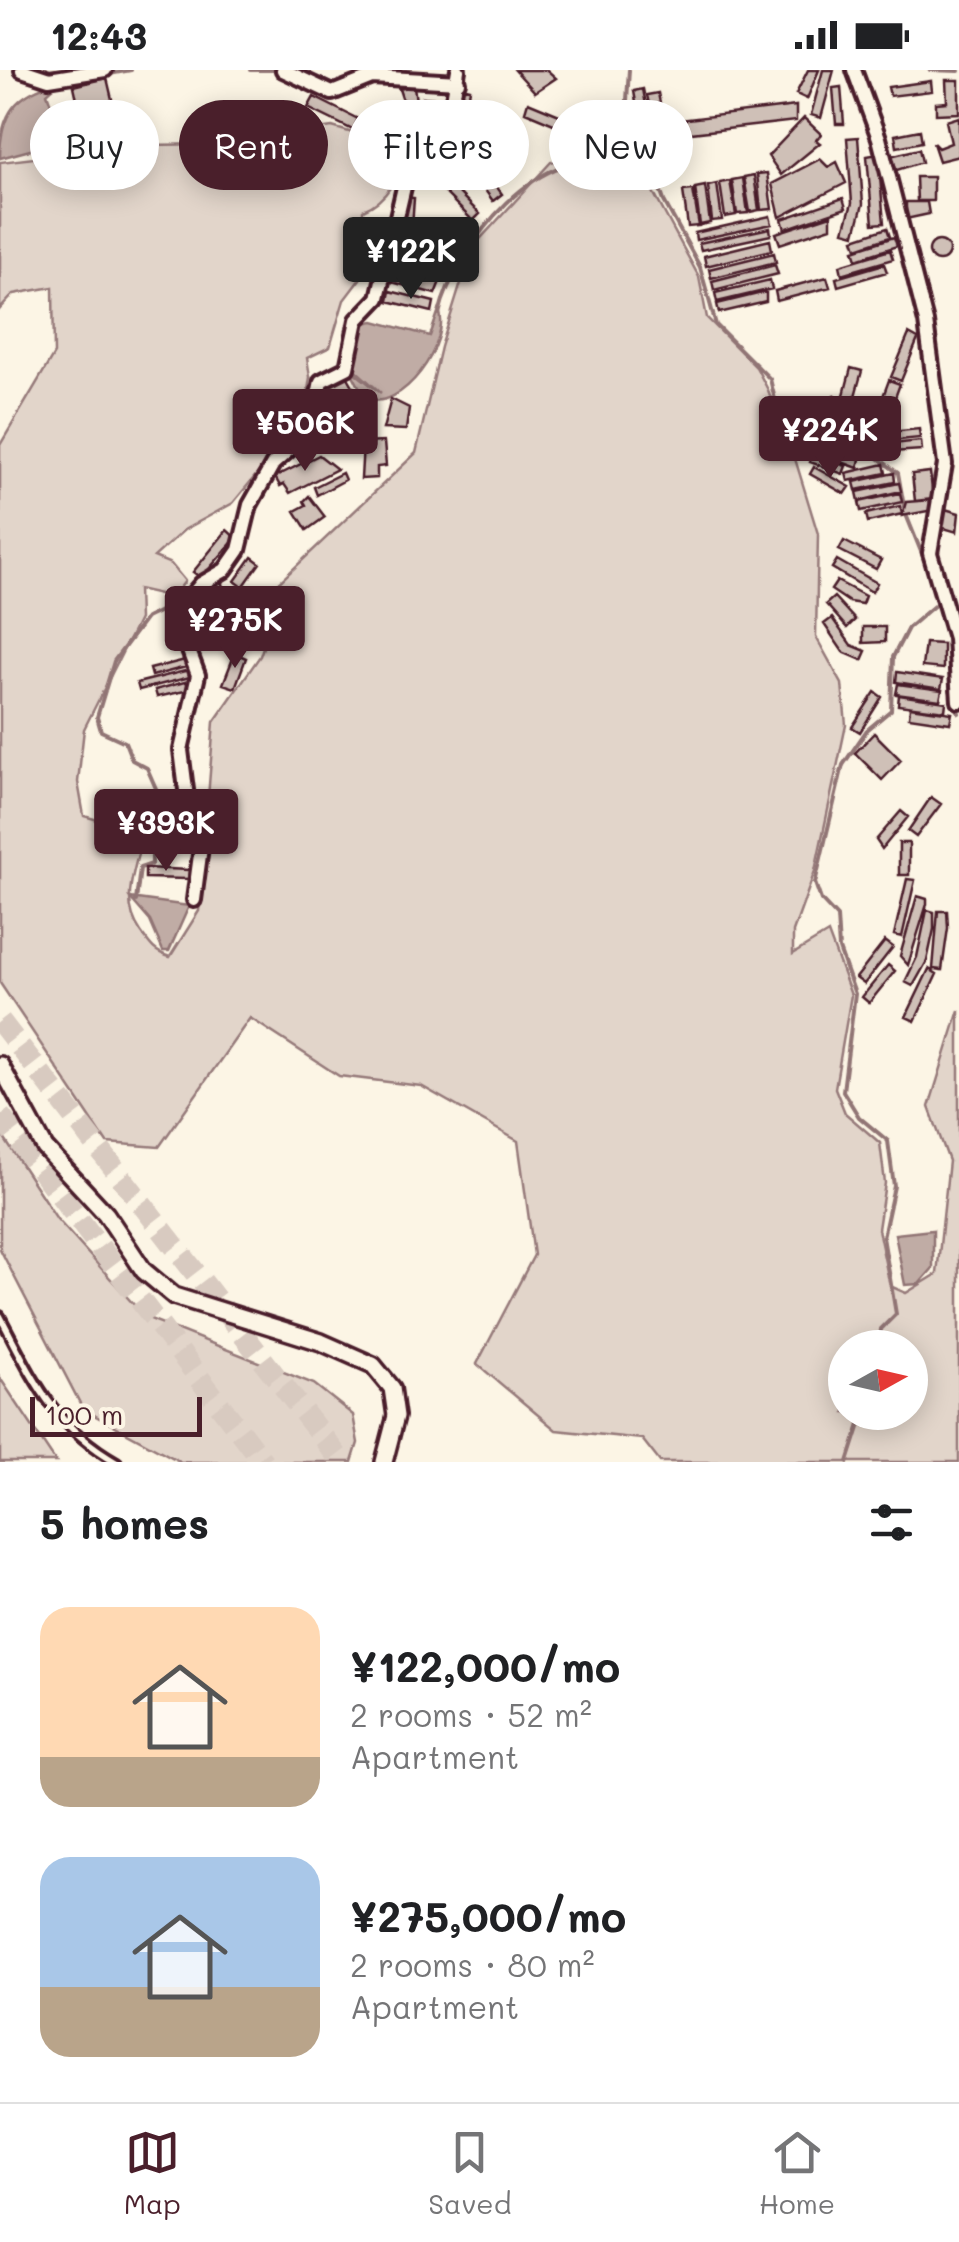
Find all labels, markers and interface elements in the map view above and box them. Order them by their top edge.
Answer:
text: 12:43 [50,10,147,60]
chip: Buy [30,100,159,190]
chip: Rent [179,100,328,190]
chip: Filters [348,100,529,190]
chip: New [549,100,693,190]
pin: ¥122K [341,217,481,302]
text: ¥122K [365,228,457,270]
pin: ¥506K [235,389,375,474]
pin: ¥224K [760,396,900,481]
text: ¥506K [255,400,355,442]
text: ¥224K [781,407,879,449]
pin: ¥275K [165,586,305,671]
text: ¥275K [187,597,283,639]
pin: ¥393K [96,789,236,874]
text: ¥393K [116,800,216,842]
north arrow [828,1330,928,1430]
map controls [828,1330,928,1430]
scale bar [30,1392,202,1436]
text: 100 m [45,1396,123,1432]
text: 5 homes [40,1495,209,1550]
icon: filters [864,1495,919,1550]
text: ¥122,000/mo [350,1638,620,1693]
icon: home [120,1647,240,1767]
text: 2 rooms · 52 m² [350,1693,592,1735]
text: Apartment [350,1735,519,1777]
text: ¥275,000/mo [350,1888,626,1943]
icon: home [120,1897,240,2017]
text: 2 rooms · 80 m² [350,1943,595,1985]
text: Apartment [350,1985,519,2027]
tab: Map [124,2125,181,2221]
tab: Saved [428,2125,511,2221]
tab: Home [759,2125,835,2221]

